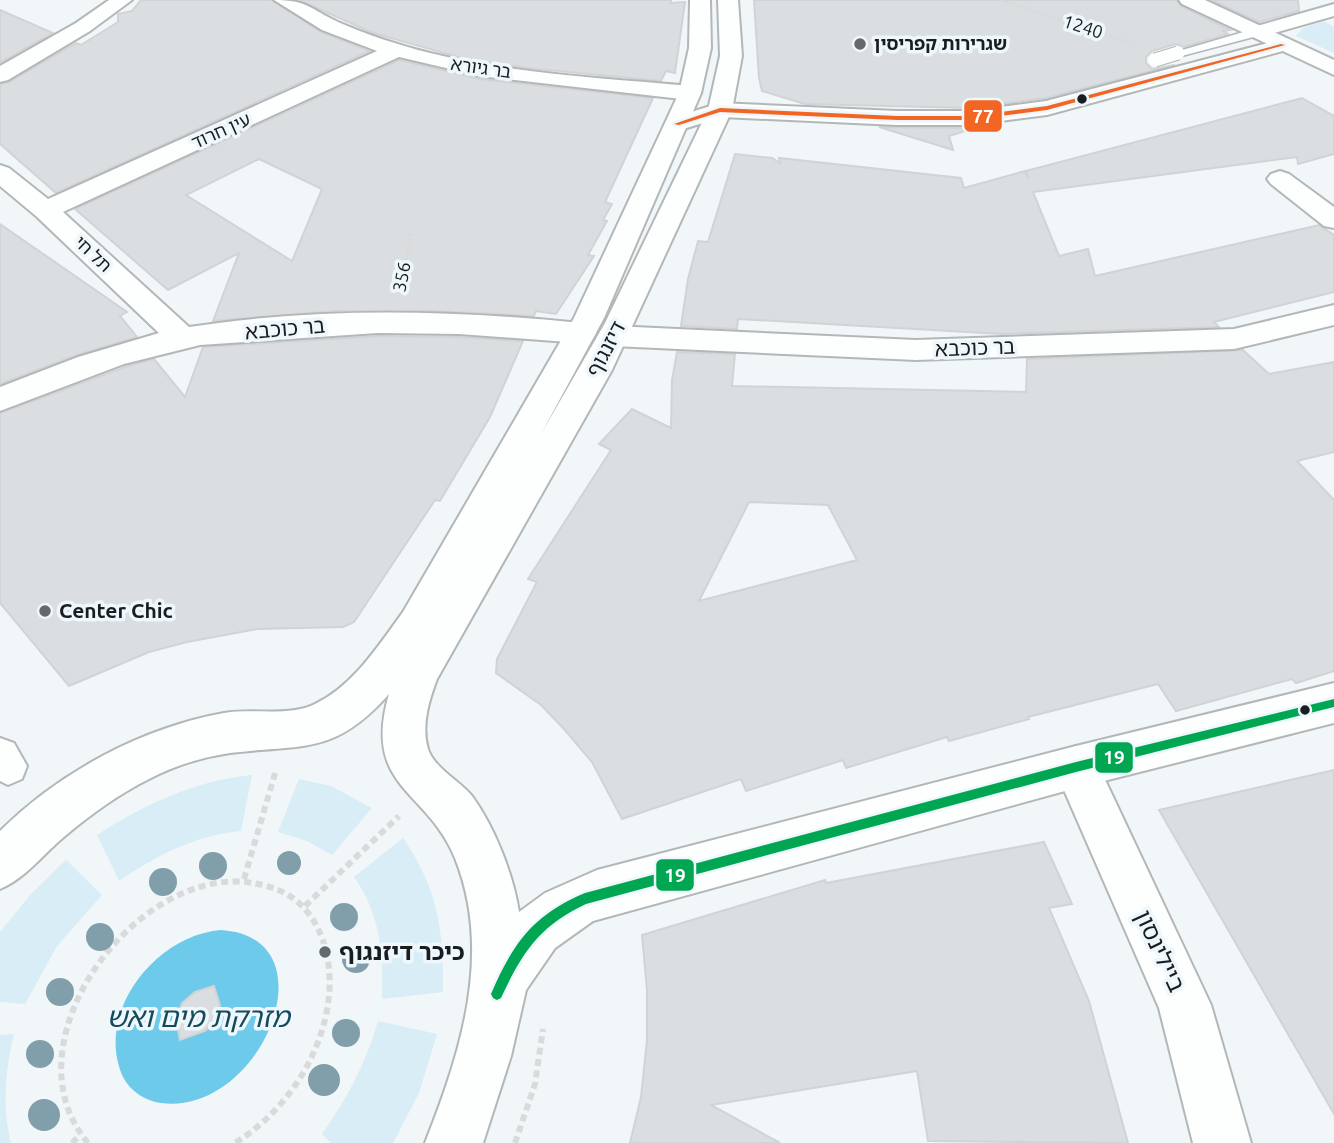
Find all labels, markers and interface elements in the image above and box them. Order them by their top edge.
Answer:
street label: 1240 [1061,10,1106,42]
place label: שגרירות קפריסין [874,33,1007,53]
marker: שגרירות קפריסין [852,36,868,52]
street label: בר גיורא [450,53,513,81]
unlabelled marker [1075,92,1089,106]
line badge: 77 [963,99,1003,133]
text: 77 [972,105,994,127]
street label: עין חרוד [188,108,253,152]
street label: תל חי [71,231,116,275]
street label: 356 [388,260,414,294]
street label: בר כוכבא [244,313,326,343]
street label: דיזנגוף [581,317,630,381]
street label: בר כוכבא [934,334,1016,360]
place label: Center Chic [59,598,173,622]
marker: Center Chic [37,603,53,619]
unlabelled marker [1298,703,1312,717]
line badge: 19 [1094,741,1134,774]
text: 19 [1103,746,1125,768]
line badge: 19 [655,858,695,892]
text: 19 [664,864,686,886]
street label: ביילינסון [1130,906,1191,996]
place label: כיכר דיזנגוף [339,938,465,965]
marker: כיכר דיזנגוף [317,944,333,960]
water label: מזרקת מים ואש [106,1001,292,1033]

